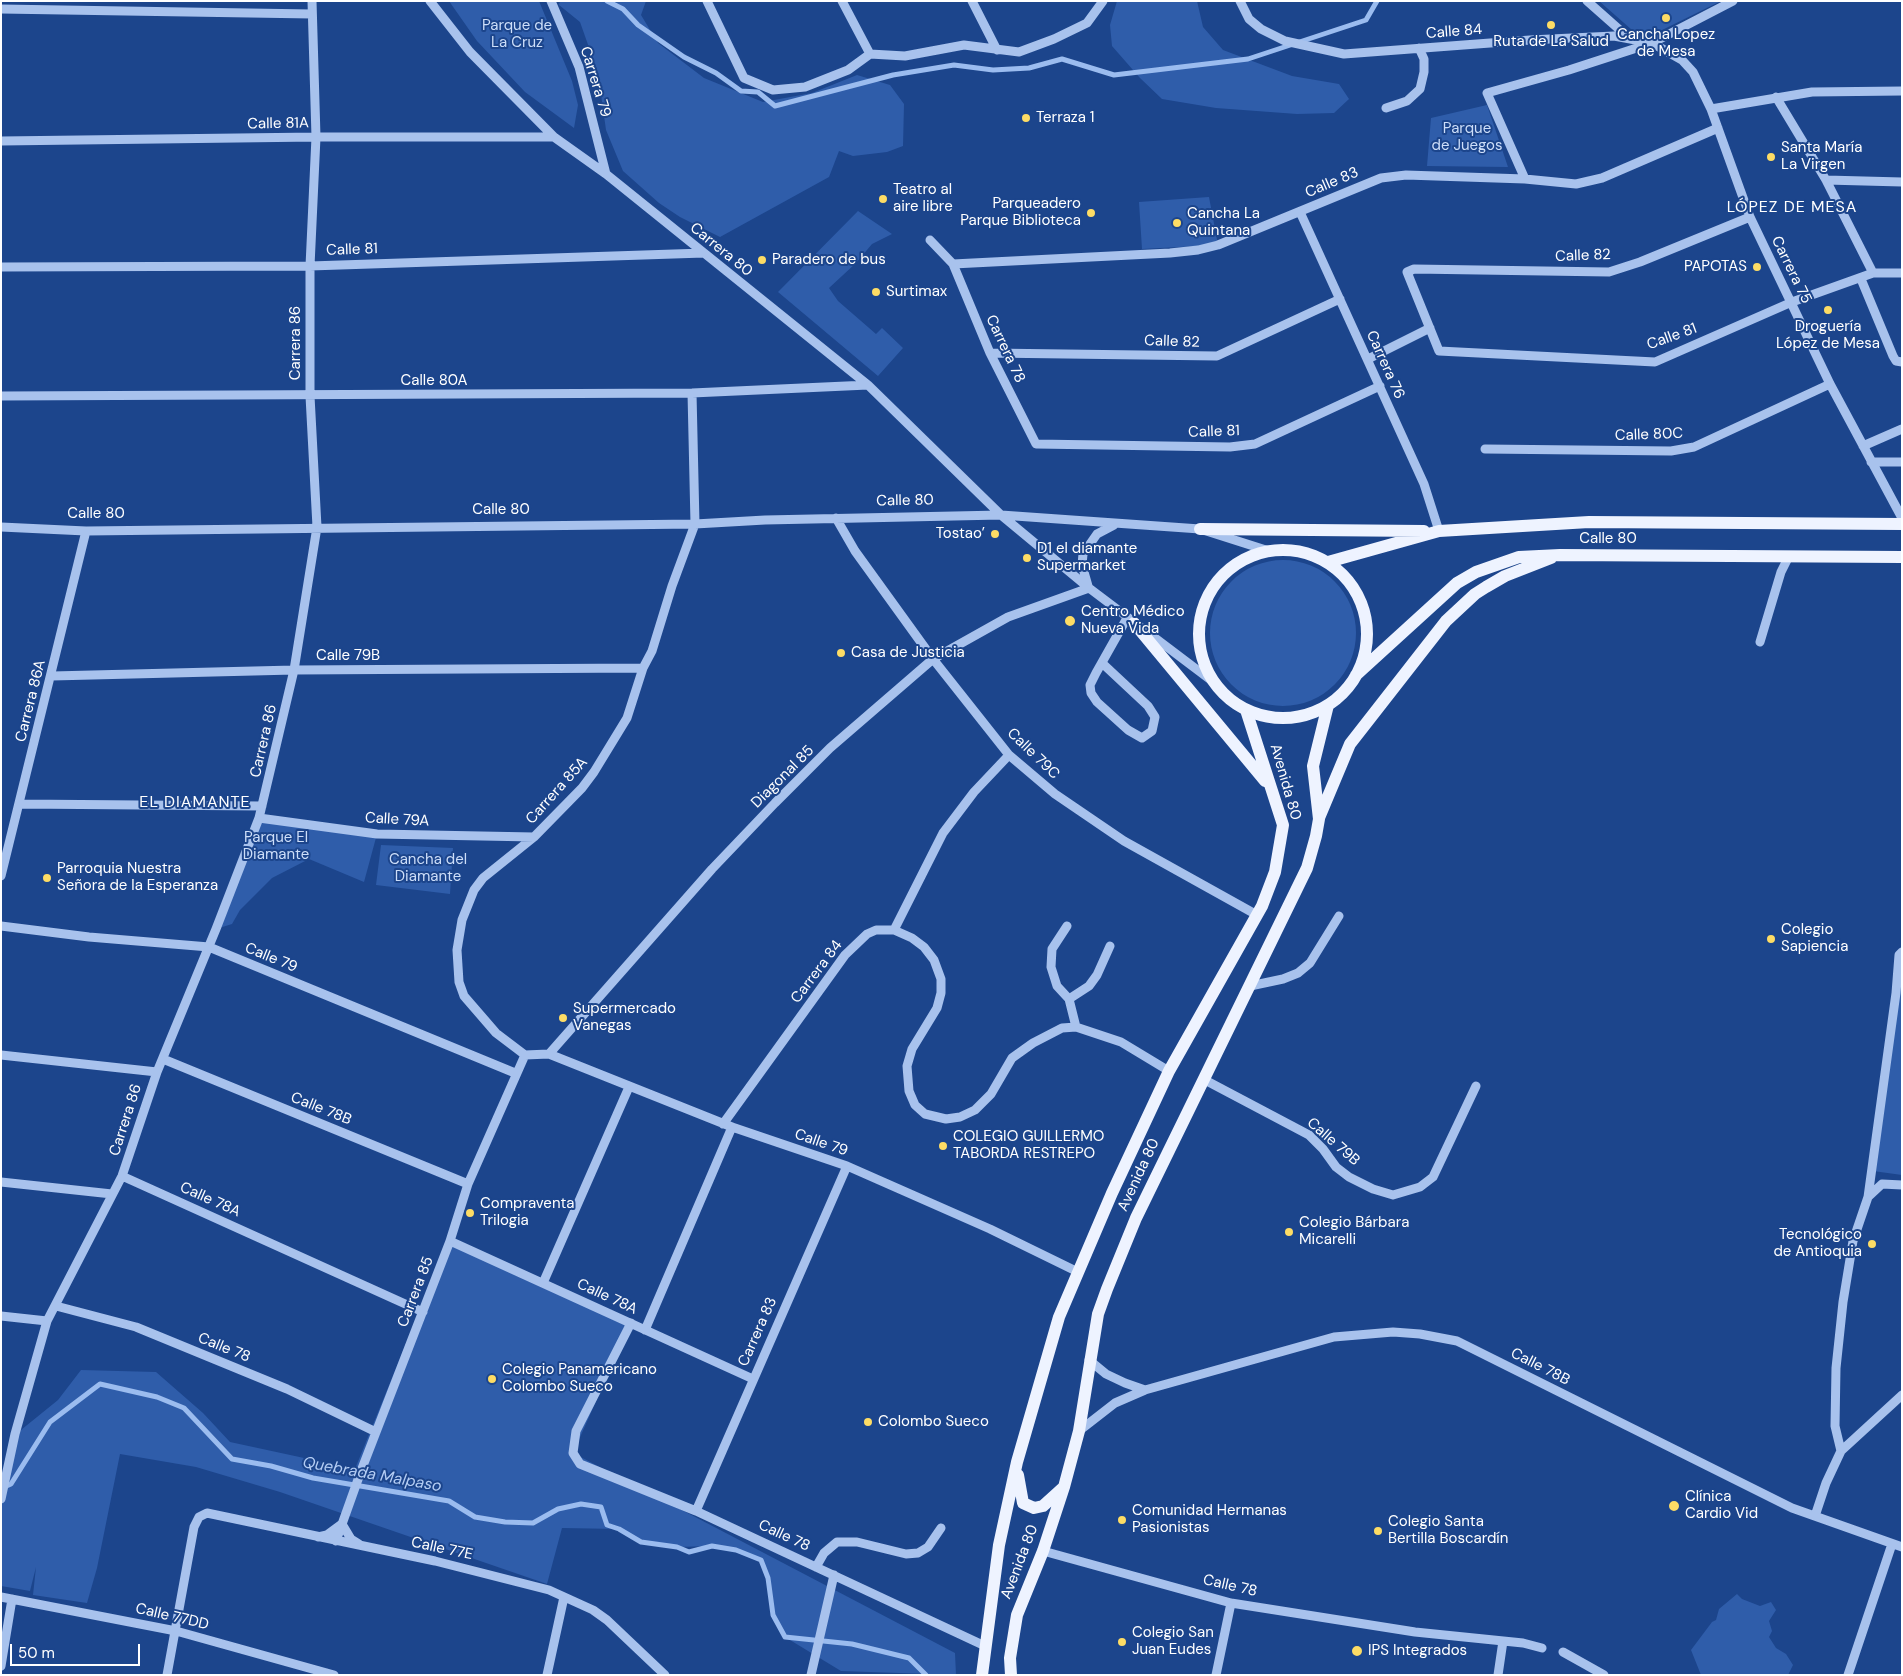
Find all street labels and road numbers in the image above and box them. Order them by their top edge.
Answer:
street label: Calle 84 [1425,21,1483,43]
street label: Carrera 79 [576,44,614,120]
street label: Calle 81A [247,114,309,134]
street label: Calle 83 [1303,164,1361,202]
street label: Carrera 80 [686,219,756,281]
street label: Carrera 75 [1767,233,1815,307]
street label: Calle 81 [326,240,378,260]
street label: Calle 82 [1555,246,1611,266]
street label: Carrera 86 [287,306,305,380]
street label: Carrera 78 [981,312,1029,386]
street label: Calle 81 [1645,320,1699,354]
street label: Carrera 76 [1362,328,1408,402]
street label: Calle 82 [1144,332,1200,352]
street label: Calle 80A [401,372,467,390]
street label: Calle 81 [1188,422,1240,442]
street label: Calle 80C [1615,425,1683,445]
street label: Calle 80 [876,491,934,511]
street label: Calle 80 [472,501,530,519]
street label: Calle 80 [67,505,125,523]
street label: Calle 80 [1579,530,1637,548]
street label: Calle 79B [316,647,380,665]
street label: Carrera 86A [12,658,50,744]
street label: Carrera 86 [247,703,281,779]
street label: Calle 79C [1003,725,1063,783]
street label: Diagonal 85 [748,742,818,812]
street label: Avenida 80 [1266,742,1304,822]
street label: Carrera 85A [522,754,592,828]
street label: Calle 79A [364,809,430,831]
street label: Carrera 84 [787,937,847,1007]
street label: Calle 79 [242,939,300,977]
street label: Carrera 86 [106,1082,146,1158]
street label: Calle 78B [288,1089,354,1129]
street label: Calle 79B [1303,1114,1363,1170]
street label: Calle 79 [792,1126,850,1160]
street label: Avenida 80 [1114,1136,1164,1214]
street label: Calle 78A [177,1179,243,1221]
street label: Carrera 85 [394,1254,438,1330]
street label: Calle 78A [574,1275,640,1319]
street label: Carrera 83 [735,1295,781,1369]
street label: Calle 78 [195,1329,253,1367]
street label: Calle 78B [1507,1344,1573,1390]
street label: Calle 78 [755,1516,813,1556]
street label: Avenida 80 [998,1522,1042,1602]
street label: Calle 77E [410,1534,474,1564]
street label: Calle 78 [1201,1571,1259,1601]
street label: Calle 77DD [134,1600,210,1634]

